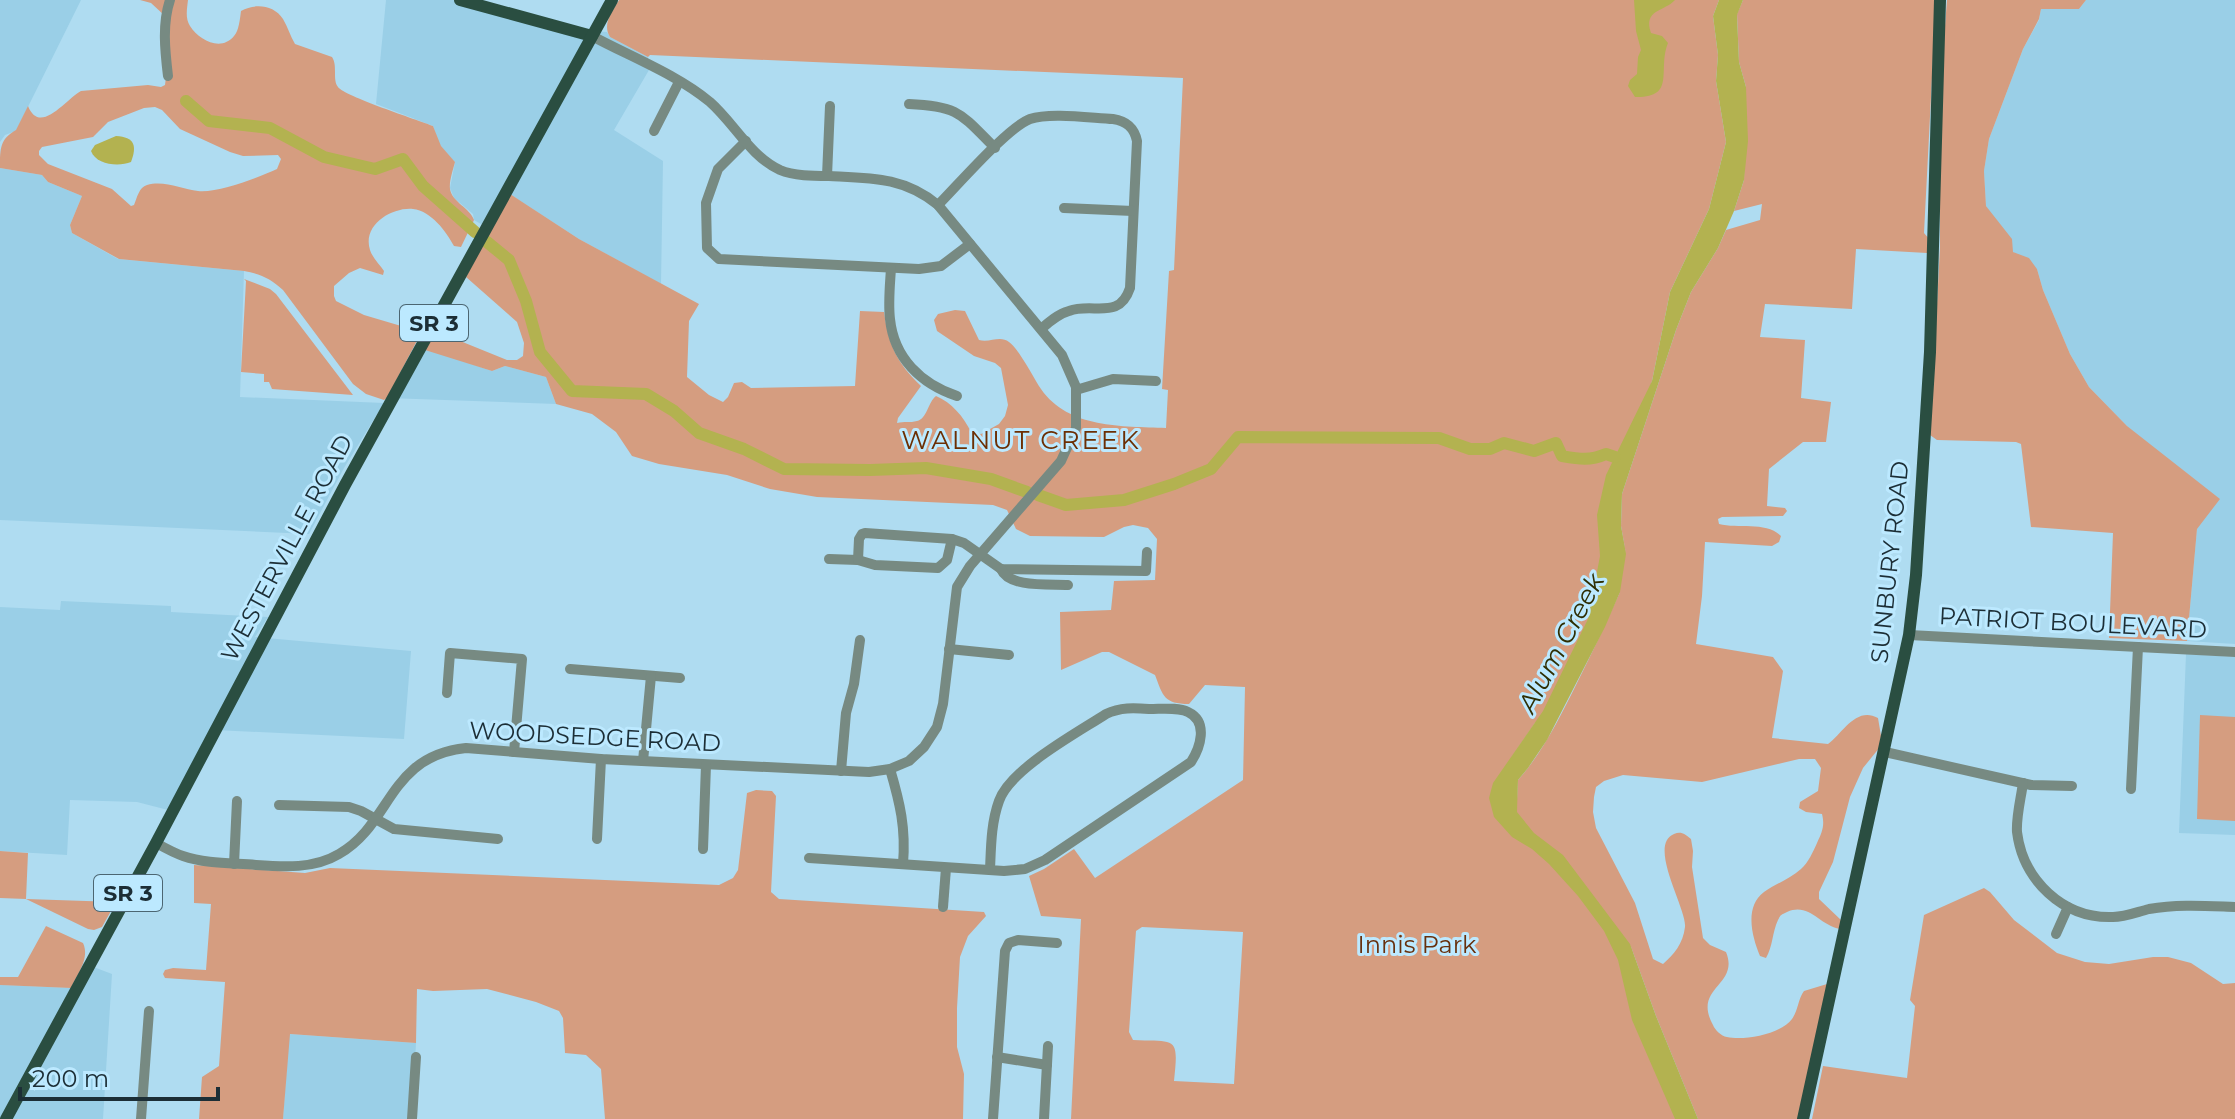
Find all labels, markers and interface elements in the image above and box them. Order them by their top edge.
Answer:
road number: SR 3 [400,305,468,341]
district label: WALNUT CREEK [901,424,1141,456]
street label: WESTERVILLE ROAD [214,429,359,666]
street label: SUNBURY ROAD [1864,459,1915,665]
water label: Alum Creek [1510,567,1612,720]
street label: PATRIOT BOULEVARD [1938,601,2208,644]
street label: WOODSEDGE ROAD [468,715,722,758]
road number: SR 3 [94,875,162,911]
park label: Innis Park [1358,930,1477,959]
scale bar [20,1051,218,1101]
text: 200 m [32,1064,109,1093]

